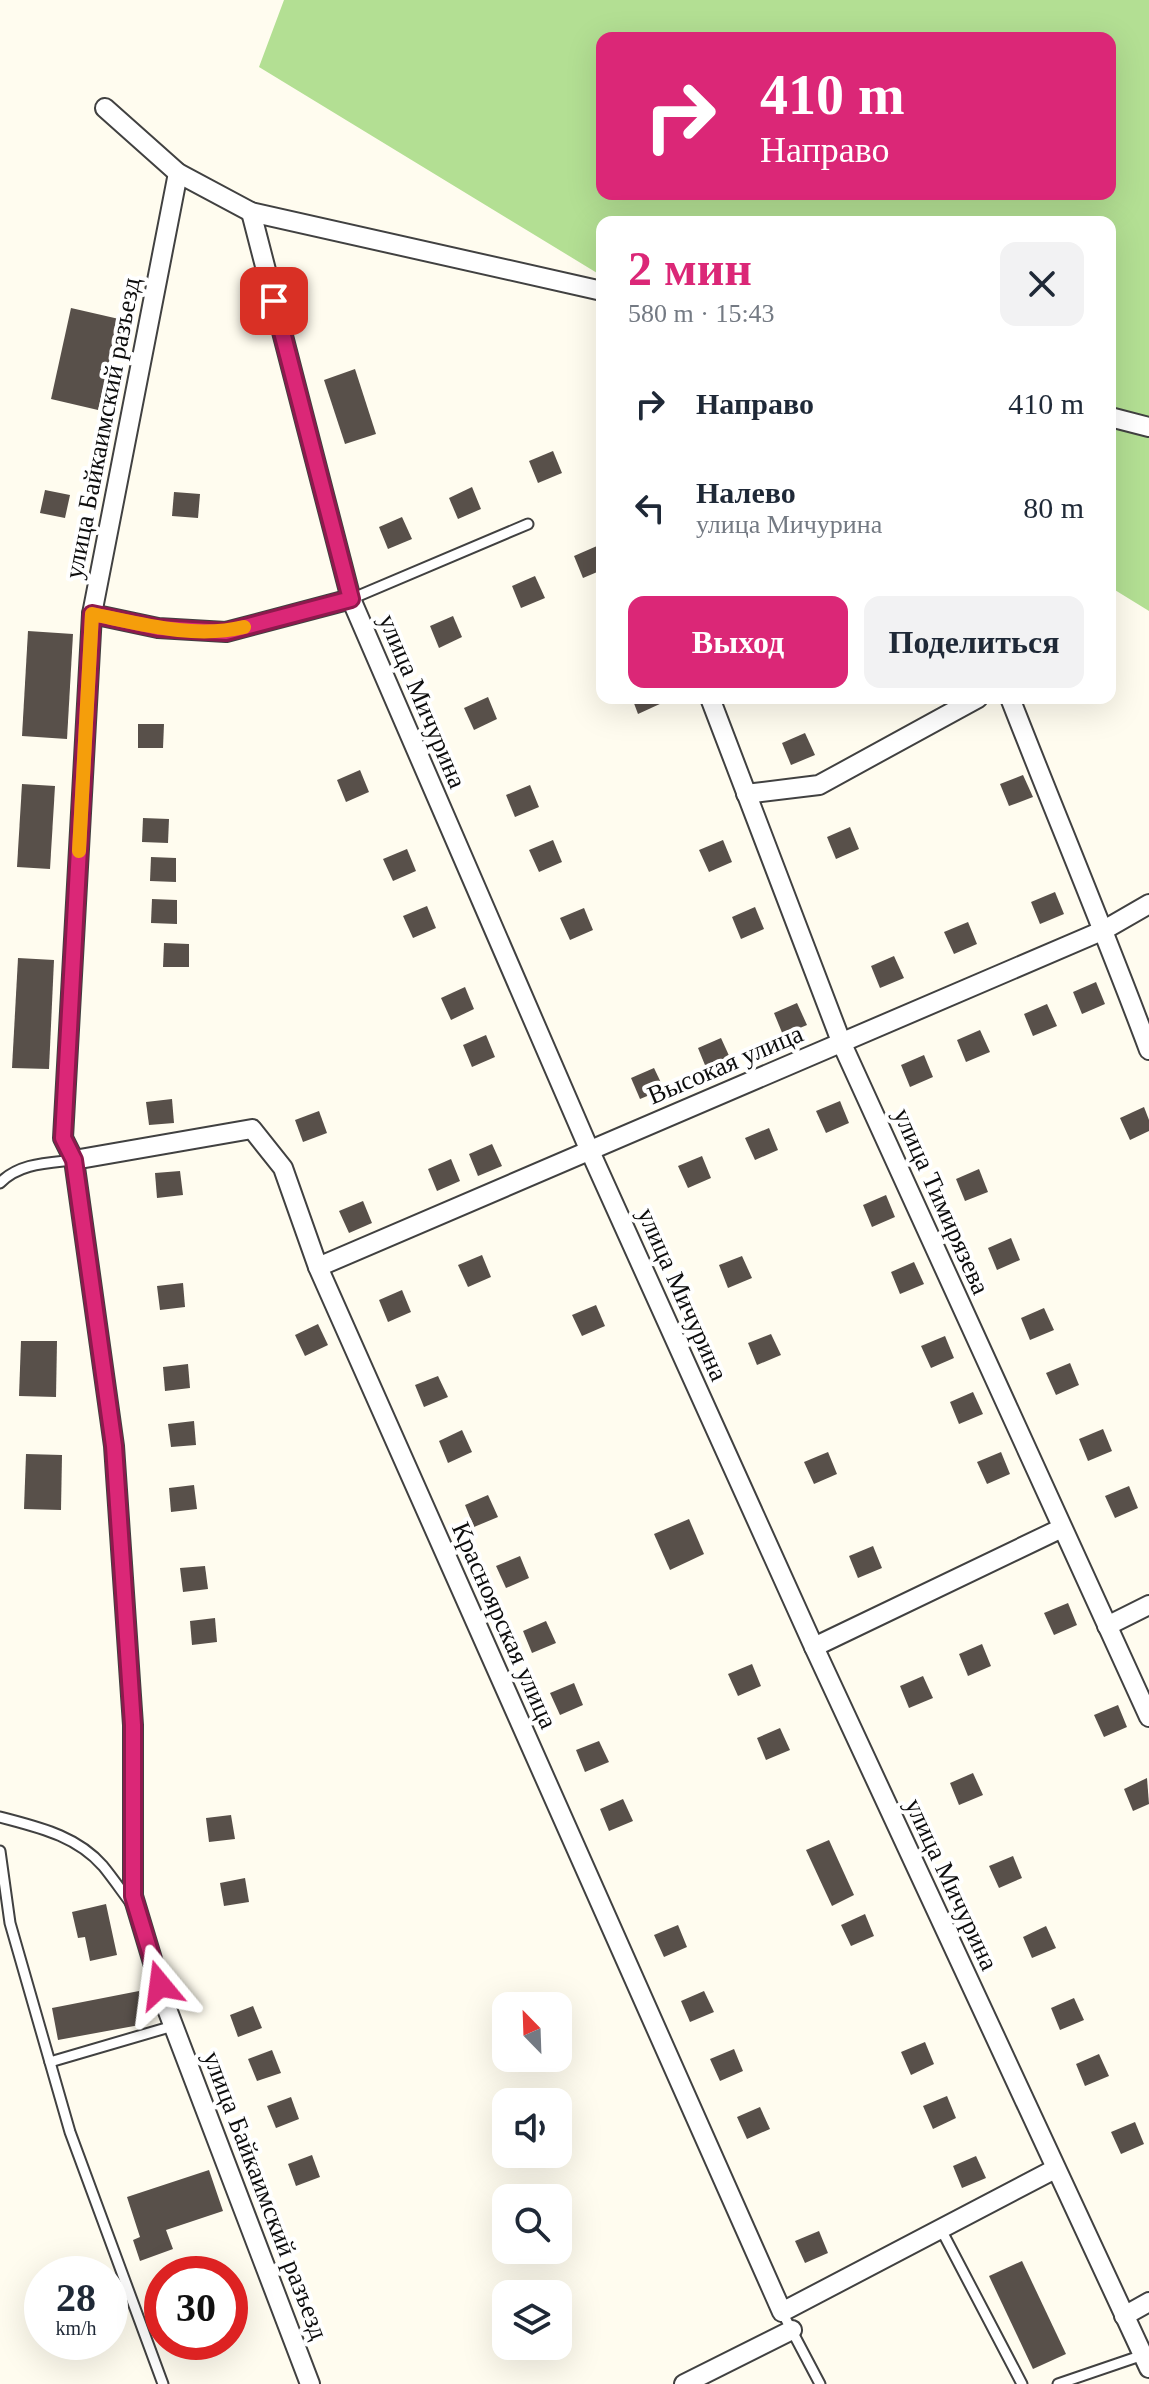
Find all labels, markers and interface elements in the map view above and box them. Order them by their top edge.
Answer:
icon: right [628,64,732,168]
text: 410 m [760,64,905,126]
text: Направо [760,130,890,170]
text: 2 мин [628,242,752,295]
button: close [1000,242,1084,326]
pin [240,267,308,335]
street label: улица Байкаимский разъезд [59,275,146,581]
icon: arrive [252,279,296,323]
text: 580 m · 15:43 [628,299,775,328]
icon: right [628,382,672,426]
text: Направо [696,387,814,420]
text: 410 m [1008,387,1084,420]
text: Налево [696,476,796,509]
icon: left [628,486,672,530]
text: 80 m [1023,491,1084,524]
text: улица Мичурина [696,510,882,539]
button: Выход [628,596,848,688]
button: Поделиться [864,596,1084,688]
street label: улица Мичурина [373,610,472,793]
street label: Высокая улица [643,1019,808,1110]
street label: улица Тимирязева [888,1104,996,1299]
street label: улица Мичурина [631,1203,734,1386]
street label: Красноярская улица [446,1518,563,1733]
street label: улица Мичурина [899,1794,1004,1975]
position arrow [118,1943,202,2027]
north arrow [492,1992,572,2072]
map controls [492,1992,572,2360]
street label: улица Байкаимский разъезд [197,2047,334,2343]
button: sound [492,2088,572,2168]
button: search [492,2184,572,2264]
speed limit sign: 30 [144,2256,248,2360]
text: 28 [56,2275,96,2320]
button: layers [492,2280,572,2360]
text: km/h [55,2317,97,2339]

